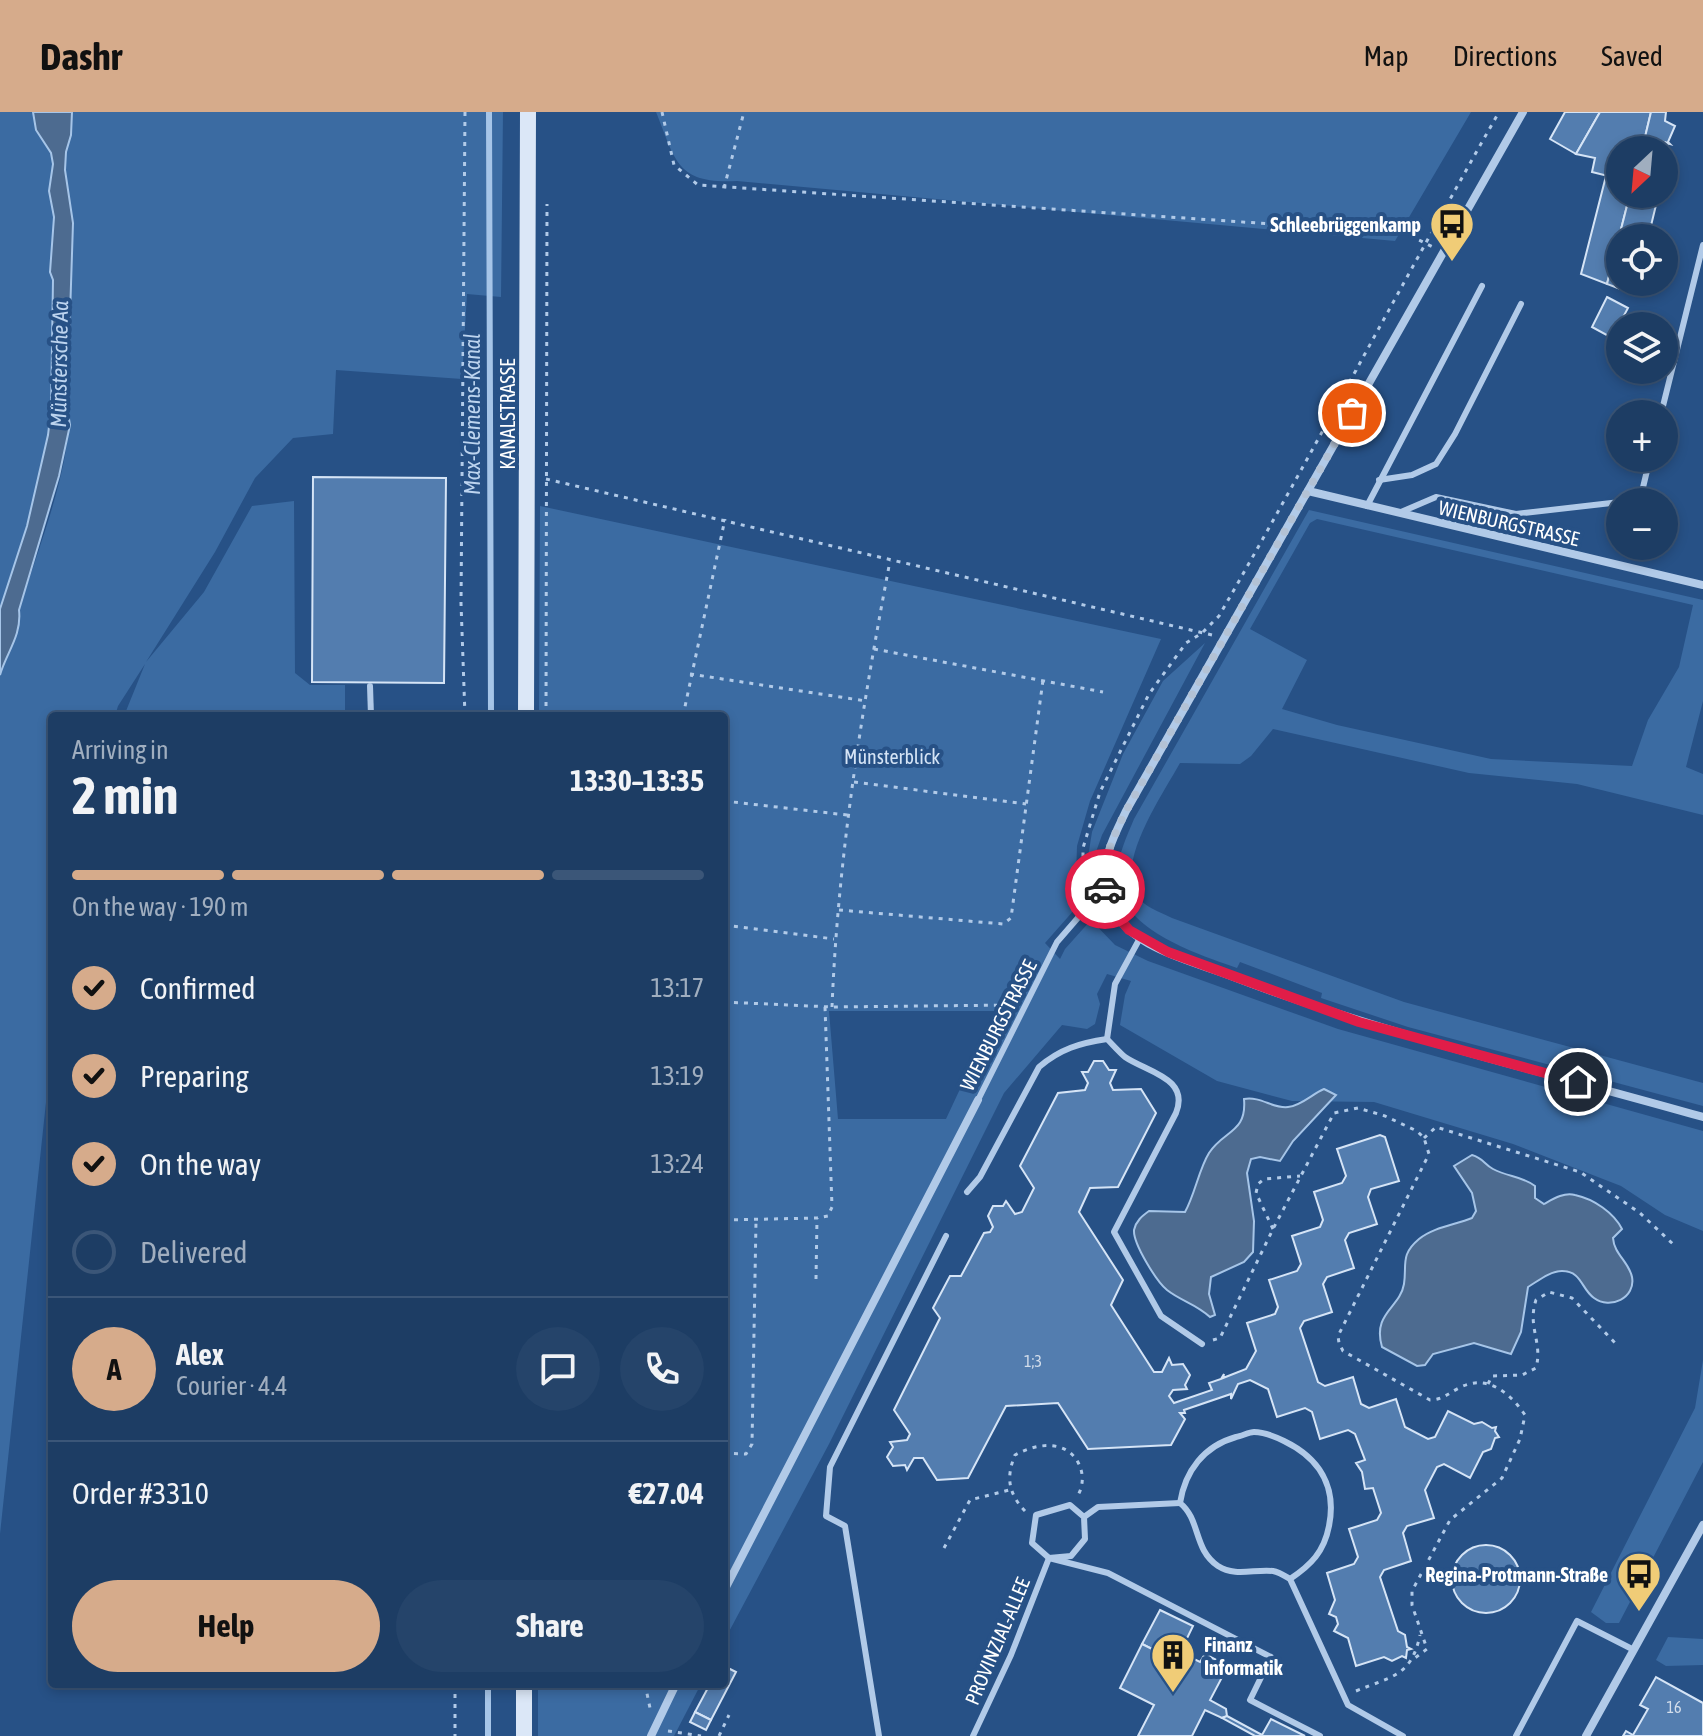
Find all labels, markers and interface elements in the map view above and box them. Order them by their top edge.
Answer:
text: Dashr [40,35,122,78]
text: Map [1364,40,1409,72]
text: Directions [1453,40,1557,72]
text: Saved [1601,40,1663,72]
north arrow [1606,136,1678,208]
map controls [1606,136,1678,560]
bus stop icon: Schleebrüggenkamp [1428,200,1476,263]
place label: Schleebrüggenkamp [1270,213,1421,236]
button: locate [1606,224,1678,296]
water label: Münstersche Aa [45,300,73,428]
button: layers [1606,312,1678,384]
water label: Max-Clemens-Kanal [459,333,485,495]
street label: KANALSTRASSE [496,358,519,470]
pin [1318,379,1386,447]
icon: bag [1330,391,1374,435]
button: + [1606,400,1678,472]
button: − [1606,488,1678,560]
street label: WIENBURGSTRASSE [1436,496,1582,550]
text: Arriving in [72,735,169,765]
park label: Münsterblick [844,745,940,768]
text: 13:30–13:35 [570,763,704,797]
text: 2 min [72,765,178,825]
courier [1065,849,1145,929]
icon: car [1083,867,1127,911]
text: On the way · 190 m [72,892,249,922]
street label: WIENBURGSTRASSE [955,955,1041,1094]
icon: check [72,966,116,1010]
text: Confirmed [140,971,255,1005]
text: 13:17 [650,973,704,1003]
pin [1544,1048,1612,1116]
icon: check [72,1054,116,1098]
text: Preparing [140,1059,249,1093]
icon: home [1556,1060,1600,1104]
text: 13:19 [650,1061,704,1091]
icon: check [72,1142,116,1186]
text: On the way [140,1147,261,1181]
text: 13:24 [650,1149,704,1179]
text: Delivered [140,1235,248,1269]
button: chat [516,1327,600,1411]
button: phone [620,1327,704,1411]
text: Alex [176,1337,224,1371]
text: A [107,1352,121,1386]
house number: 1;3 [1024,1352,1042,1370]
text: Courier · 4.4 [176,1371,287,1401]
text: Order #3310 [72,1476,209,1510]
text: €27.04 [629,1476,704,1510]
bus stop icon: Regina-Protmann-Straße [1615,1550,1663,1613]
place label: Regina-Protmann-Straße [1425,1563,1608,1586]
street label: PROVINZIAL-ALLEE [960,1574,1034,1708]
button: Help [72,1580,380,1672]
button: Share [396,1580,704,1672]
building icon: Finanz Informatik [1149,1631,1197,1694]
place label: Finanz Informatik [1204,1633,1283,1679]
house number: 16 [1666,1698,1682,1716]

